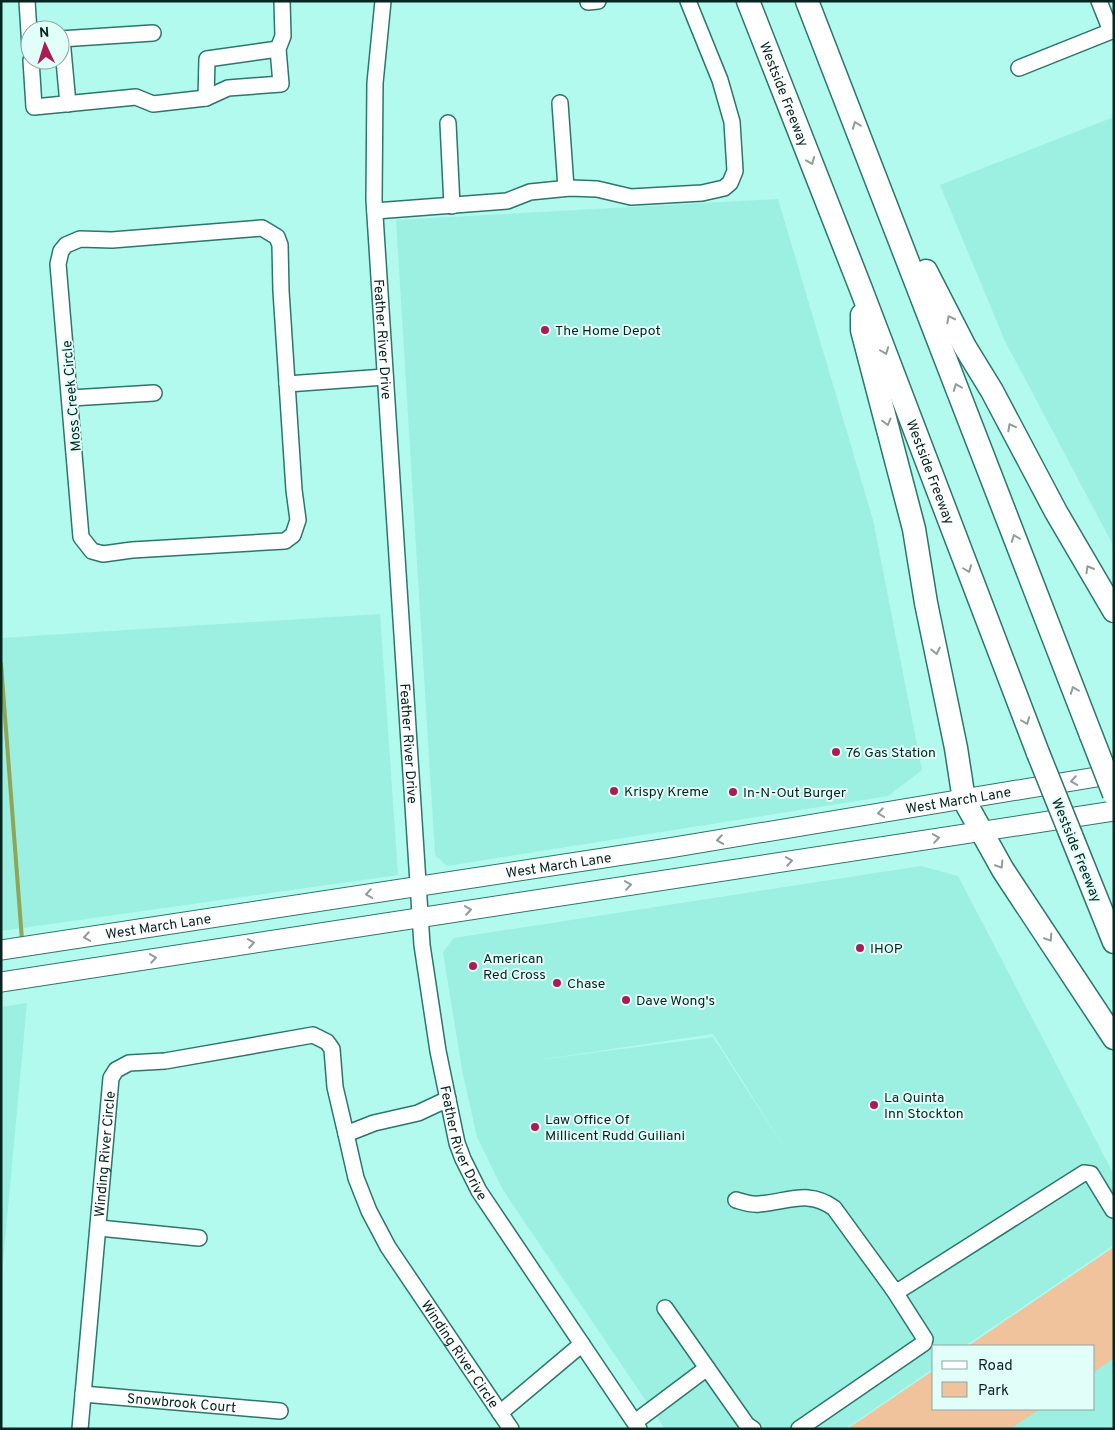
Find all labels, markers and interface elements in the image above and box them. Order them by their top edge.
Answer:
north arrow [20,20,70,70]
text: N [39,25,50,42]
street label: Westside Freeway [755,40,811,149]
one-way arrow [852,122,862,130]
one-way arrow [805,156,815,164]
street label: Feather River Drive [369,279,394,400]
one-way arrow [946,315,956,324]
place label: The Home Depot [555,323,661,340]
marker: The Home Depot [539,324,551,336]
street label: Moss Creek Circle [59,340,86,452]
one-way arrow [879,347,889,355]
one-way arrow [953,383,963,391]
street label: Westside Freeway [902,417,957,527]
one-way arrow [882,418,892,426]
one-way arrow [1007,423,1017,432]
one-way arrow [1011,534,1022,543]
one-way arrow [962,564,972,572]
one-way arrow [1086,566,1096,575]
one-way arrow [930,646,941,655]
street label: Feather River Drive [395,683,420,804]
one-way arrow [1070,686,1080,695]
one-way arrow [1020,716,1030,724]
place label: 76 Gas Station [846,745,936,762]
marker: 76 Gas Station [830,746,842,758]
one-way arrow [1070,775,1078,786]
place label: Krispy Kreme [624,784,709,801]
street label: West March Lane [905,784,1013,819]
marker: Krispy Kreme [608,785,620,797]
place label: In-N-Out Burger [743,785,847,802]
marker: In-N-Out Burger [727,786,739,798]
street label: Westside Freeway [1047,796,1104,905]
one-way arrow [876,808,885,818]
one-way arrow [716,834,725,844]
one-way arrow [931,834,940,844]
street label: West March Lane [505,850,613,883]
one-way arrow [786,856,794,867]
one-way arrow [994,859,1003,868]
one-way arrow [625,880,633,891]
one-way arrow [365,888,373,899]
one-way arrow [464,905,472,916]
street label: West March Lane [104,911,212,944]
one-way arrow [83,931,92,941]
one-way arrow [1043,932,1053,941]
one-way arrow [246,938,255,948]
place label: IHOP [870,941,903,958]
marker: IHOP [854,942,866,954]
place label: American Red Cross [483,951,546,984]
one-way arrow [149,953,157,964]
marker: American Red Cross [467,960,479,972]
place label: Chase [567,976,605,993]
marker: Chase [551,977,563,989]
place label: Dave Wong's [636,993,715,1010]
marker: Dave Wong's [620,994,632,1006]
street label: Feather River Drive [435,1084,490,1204]
street label: Winding River Circle [92,1090,120,1218]
place label: La Quinta Inn Stockton [884,1090,964,1123]
marker: La Quinta Inn Stockton [868,1099,880,1111]
place label: Law Office Of Millicent Rudd Guiliani [545,1112,685,1145]
marker: Law Office Of Millicent Rudd Guiliani [529,1121,541,1133]
street label: Winding River Circle [417,1298,502,1412]
legend [932,1345,1095,1410]
text: Road [978,1357,1013,1376]
text: Park [978,1382,1009,1401]
street label: Snowbrook Court [126,1391,237,1417]

